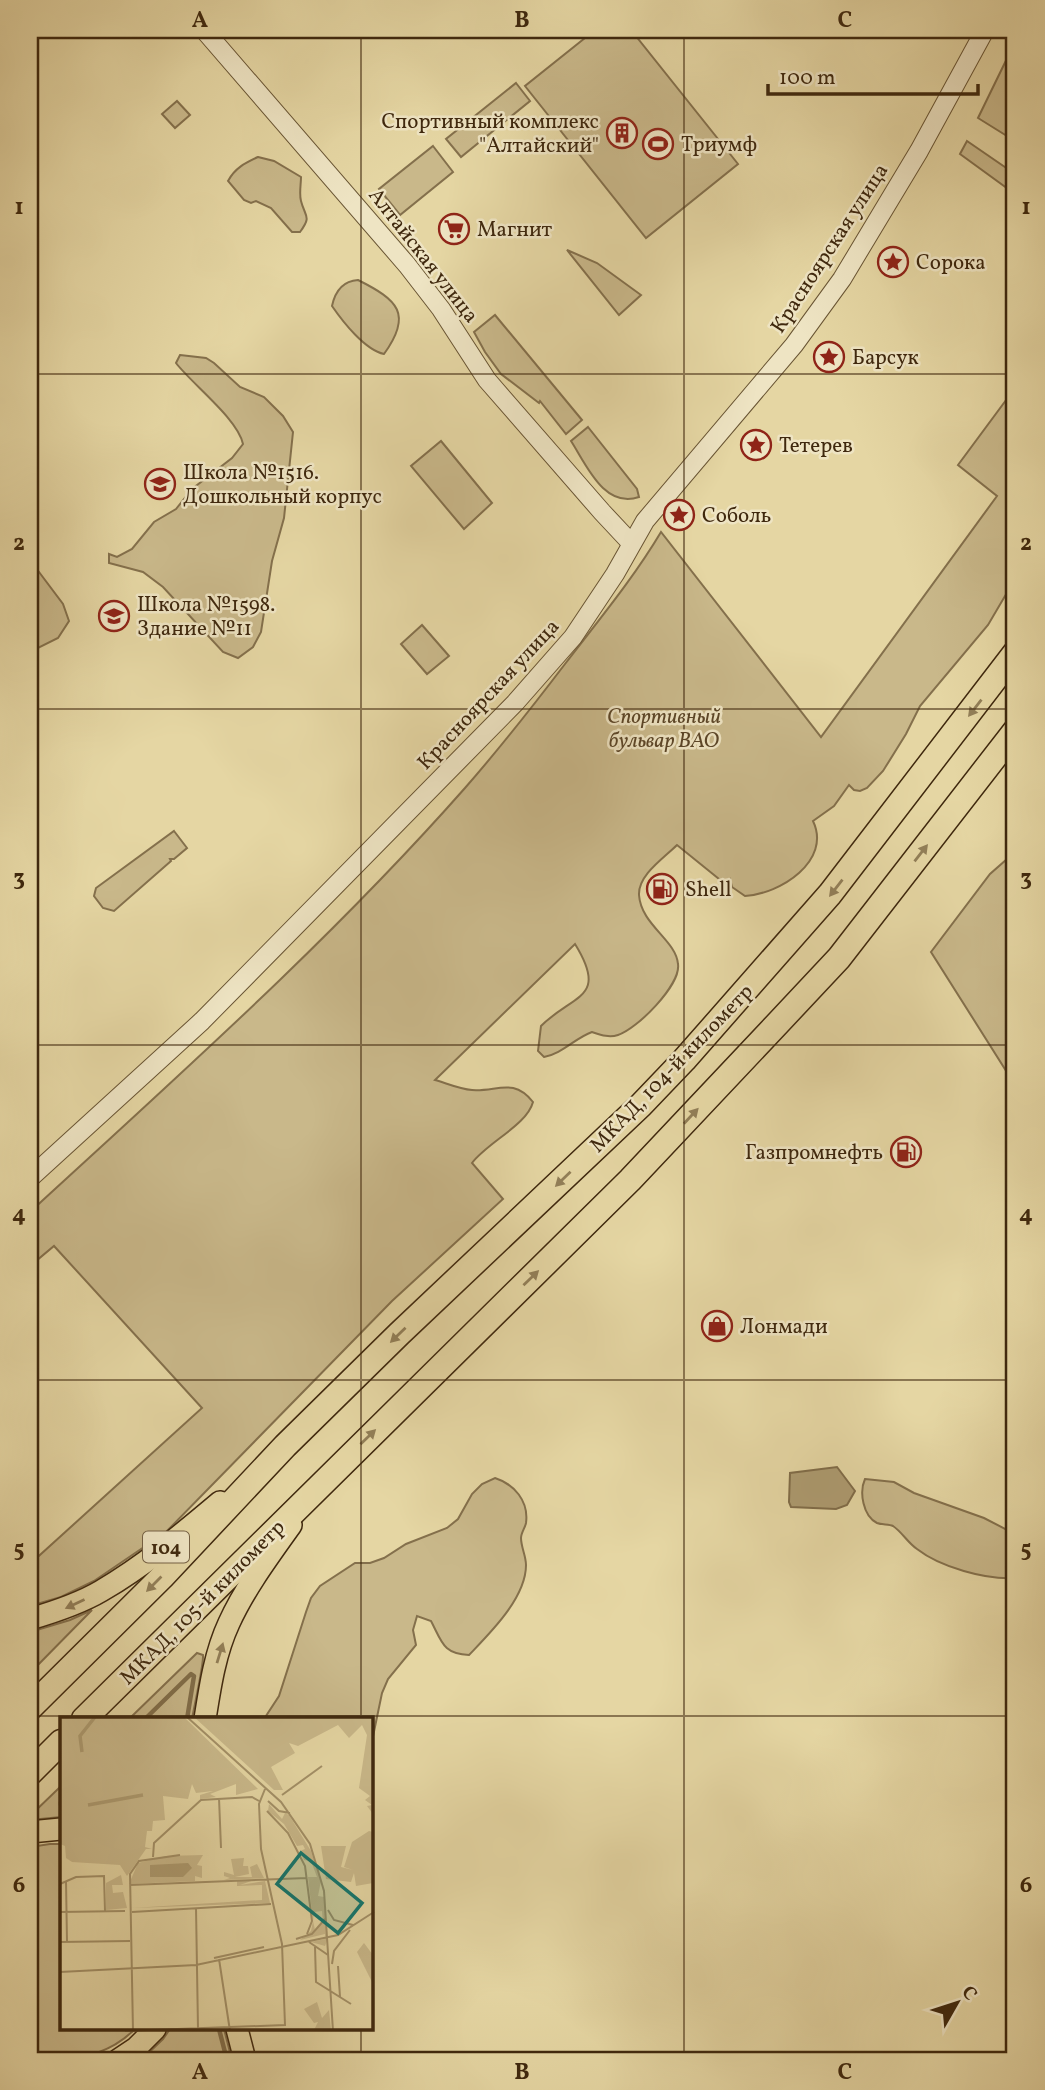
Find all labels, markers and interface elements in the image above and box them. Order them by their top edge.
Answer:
text: A [192,5,208,37]
text: B [514,5,530,37]
text: C [838,5,852,37]
scale bar [768,52,978,96]
text: 100 m [779,64,836,93]
place label: Спортивный комплекс "Алтайский" [381,108,599,161]
building icon: Спортивный комплекс "Алтайский" [605,116,639,150]
sports icon: Триумф [641,127,675,161]
place label: Триумф [681,131,757,160]
street label: Красноярская улица [764,158,896,339]
street label: Алтайская улица [361,182,485,329]
text: 1 [14,192,24,224]
text: 1 [1021,192,1031,224]
supermarket icon: Магнит [437,212,471,246]
place label: Магнит [477,216,553,245]
place icon: Сорока [876,245,910,279]
place label: Сорока [916,249,986,278]
place icon: Барсук [812,340,846,374]
place label: Барсук [852,344,919,373]
place icon: Тетерев [739,428,773,462]
place label: Тетерев [779,432,853,461]
place label: Школа №1516. Дошкольный корпус [183,459,382,512]
school or university icon: Школа №1516. Дошкольный корпус [143,467,177,501]
place icon: Соболь [662,498,696,532]
place label: Соболь [702,502,771,531]
text: 2 [13,528,25,560]
text: 2 [1020,528,1032,560]
place label: Школа №1598. Здание №11 [137,591,275,644]
school or university icon: Школа №1598. Здание №11 [97,599,131,633]
street label: Красноярская улица [411,613,567,777]
one-way arrow [967,698,982,716]
park label: Спортивный бульвар ВАО [607,703,721,756]
one-way arrow [913,844,927,862]
text: 3 [13,863,25,895]
text: 3 [1020,863,1032,895]
fuel station icon: Shell [645,872,679,906]
place label: Shell [685,876,732,905]
one-way arrow [828,878,843,896]
street label: МКАД, 104-й километр [584,978,760,1160]
one-way arrow [682,1108,698,1125]
fuel station icon: Газпромнефть [889,1135,923,1169]
place label: Газпромнефть [745,1139,883,1168]
one-way arrow [555,1170,572,1186]
text: 4 [12,1199,26,1231]
text: 4 [1019,1199,1033,1231]
one-way arrow [522,1270,538,1287]
shop icon: Лонмади [700,1309,734,1343]
place label: Лонмади [740,1313,828,1342]
one-way arrow [390,1326,407,1342]
one-way arrow [360,1429,376,1445]
street label: МКАД, 105-й километр [114,1514,292,1692]
road number: 104 [143,1532,189,1562]
text: 5 [13,1534,25,1566]
text: 5 [1020,1534,1032,1566]
one-way arrow [146,1576,163,1592]
one-way arrow [64,1599,85,1610]
one-way arrow [215,1642,225,1663]
inset map [60,1717,373,2030]
text: 6 [13,1870,25,1902]
text: 6 [1020,1870,1032,1902]
north arrow [922,1968,992,2038]
text: С [955,1981,983,2006]
text: A [192,2057,208,2089]
text: B [514,2057,530,2089]
text: C [838,2057,852,2089]

